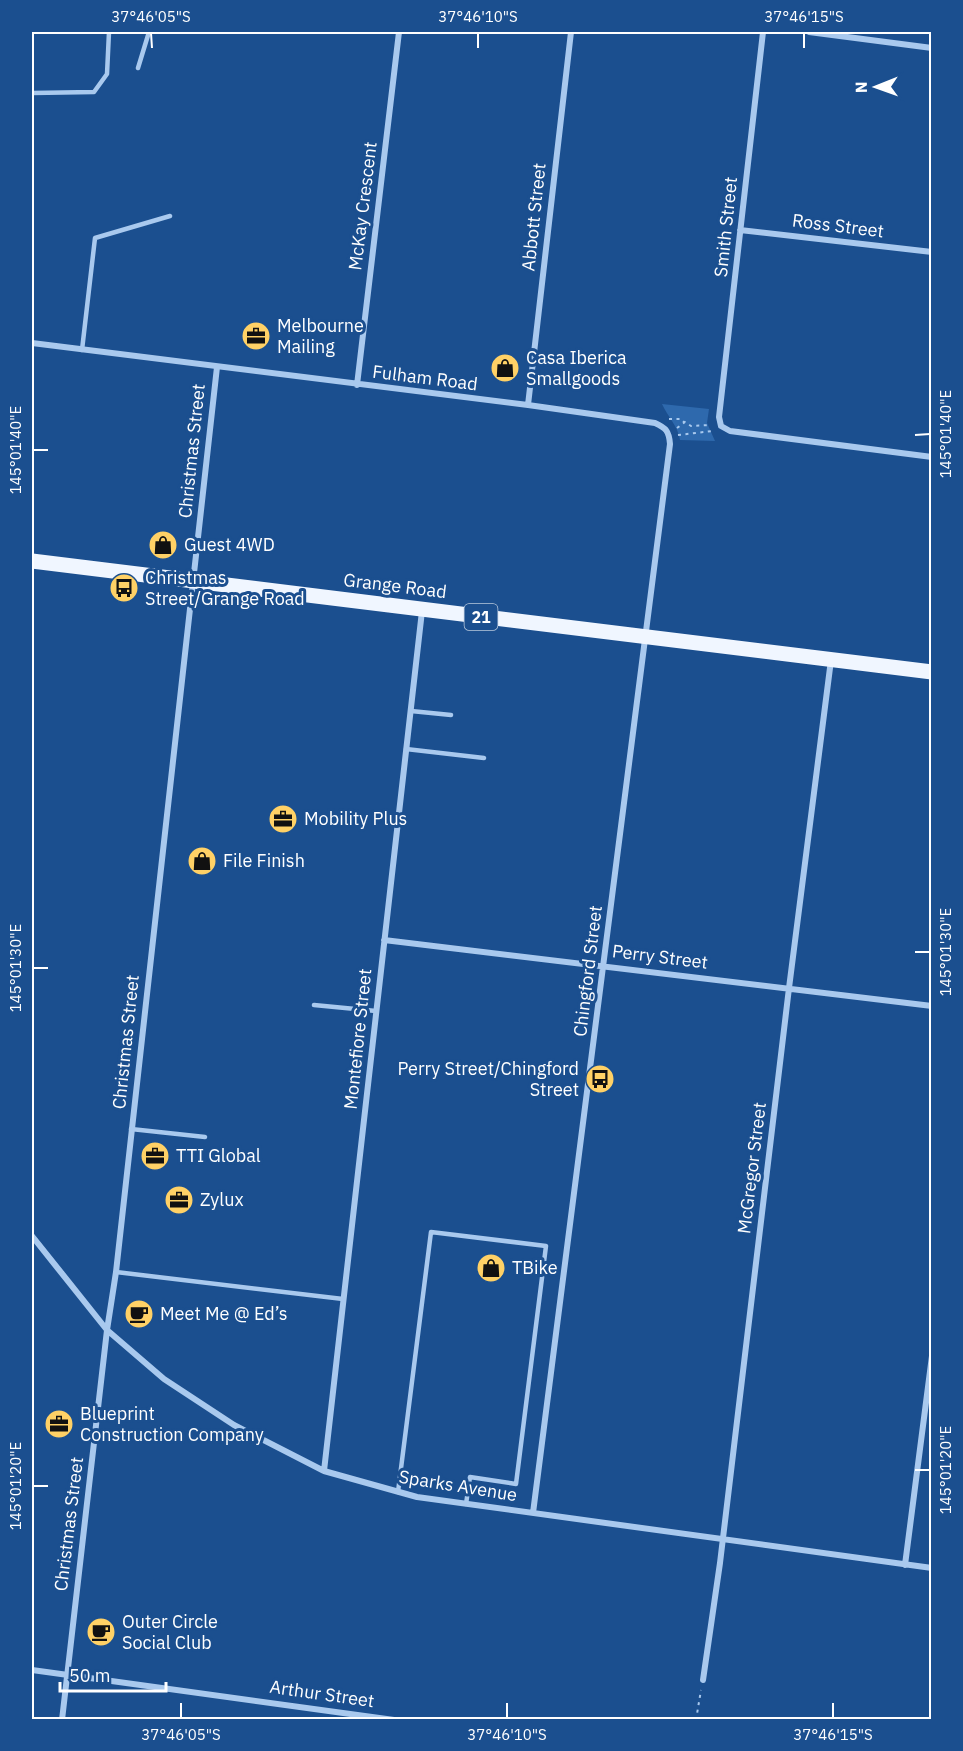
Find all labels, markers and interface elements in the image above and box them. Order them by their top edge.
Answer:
text: 37°46'05"S [111,7,191,26]
text: 37°46'10"S [438,7,518,26]
text: 37°46'15"S [764,7,844,26]
north arrow [846,57,906,117]
text: N [851,81,871,93]
street label: McKay Crescent [343,140,382,271]
street label: Abbott Street [516,162,551,272]
street label: Smith Street [709,176,742,278]
street label: Ross Street [791,208,885,243]
place label: Melbourne Mailing [277,314,364,358]
office icon: Melbourne Mailing [240,320,272,352]
place label: Casa Iberica Smallgoods [526,346,627,390]
shop icon: Casa Iberica Smallgoods [489,352,521,384]
street label: Fulham Road [371,360,479,395]
street label: Christmas Street [173,383,210,519]
text: 145°01'40"E [936,390,955,478]
text: 145°01'40"E [6,406,25,494]
shop icon: Guest 4WD [147,529,179,561]
place label: Guest 4WD [184,533,275,556]
place label: Christmas Street/Grange Road [145,566,305,610]
street label: Grange Road [342,568,448,603]
bus stop icon: Christmas Street/Grange Road [108,572,140,604]
road number: 21 [464,604,498,630]
office icon: Mobility Plus [267,803,299,835]
place label: Mobility Plus [304,807,407,830]
shop icon: File Finish [186,845,218,877]
place label: File Finish [223,849,305,872]
street label: Chingford Street [568,904,607,1038]
text: 145°01'30"E [936,908,955,996]
text: 145°01'30"E [6,924,25,1012]
street label: Perry Street [611,939,709,974]
street label: Montefiore Street [339,967,376,1110]
street label: Christmas Street [107,974,144,1110]
place label: Perry Street/Chingford Street [398,1057,579,1101]
bus stop icon: Perry Street/Chingford Street [584,1063,616,1095]
street label: McGregor Street [732,1101,771,1235]
office icon: TTI Global [139,1140,171,1172]
place label: TTI Global [176,1144,261,1167]
office icon: Zylux [163,1184,195,1216]
place label: Zylux [200,1188,244,1211]
shop icon: TBike [475,1252,507,1284]
place label: TBike [512,1256,558,1279]
cafe icon: Meet Me @ Ed’s [123,1298,155,1330]
place label: Meet Me @ Ed’s [160,1302,288,1325]
place label: Blueprint Construction Company [80,1402,264,1446]
office icon: Blueprint Construction Company [43,1408,75,1440]
text: 145°01'20"E [936,1426,955,1514]
text: 145°01'20"E [6,1442,25,1530]
street label: Christmas Street [49,1455,88,1592]
street label: Sparks Avenue [397,1465,519,1506]
place label: Outer Circle Social Club [122,1610,218,1654]
cafe icon: Outer Circle Social Club [85,1616,117,1648]
scale bar [60,1655,166,1693]
text: 50 m [69,1664,111,1687]
street label: Arthur Street [268,1675,376,1712]
text: 37°46'05"S [141,1725,221,1744]
text: 37°46'10"S [467,1725,547,1744]
text: 37°46'15"S [793,1725,873,1744]

